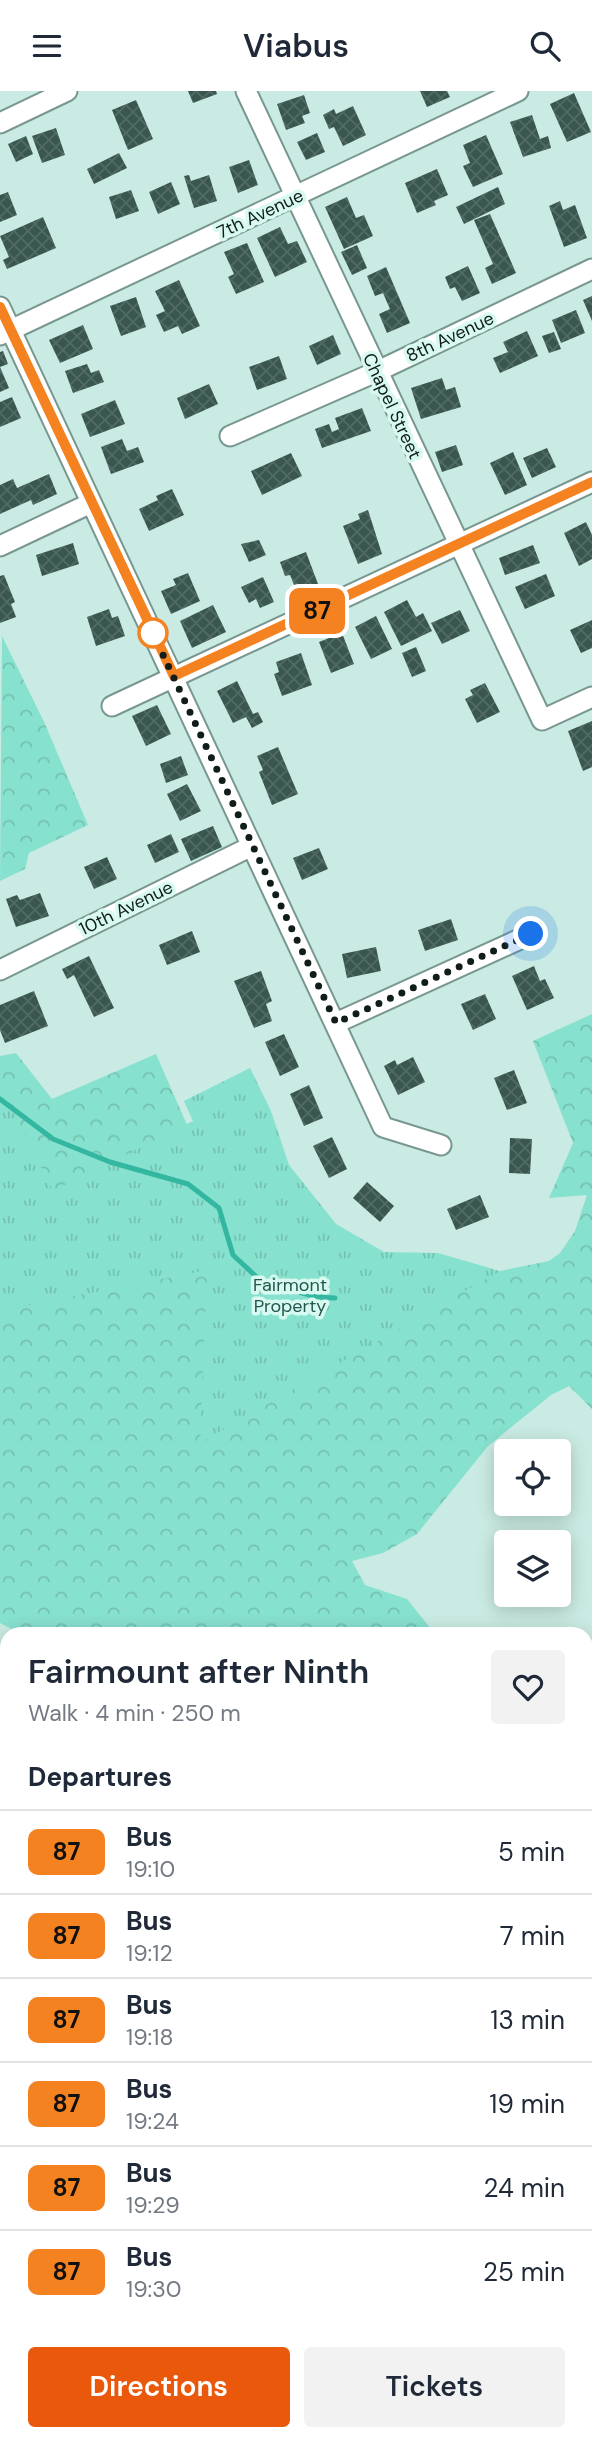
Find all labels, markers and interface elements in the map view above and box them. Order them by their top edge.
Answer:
text: Viabus [243,25,349,67]
icon: menu [28,27,66,65]
icon: search [526,27,564,65]
street label: 7th Avenue [213,183,307,245]
street label: 8th Avenue [402,306,498,368]
street label: Chapel Street [357,349,427,463]
line badge: 87 [286,588,348,634]
text: 87 [303,595,331,626]
unlabelled marker [138,618,168,648]
street label: 10th Avenue [75,875,177,941]
your location [513,916,548,951]
park label: Fairmont Property [253,1273,327,1318]
map controls [494,1439,571,1607]
button: locate [494,1439,571,1516]
button: layers [494,1530,571,1607]
text: Fairmount after Ninth [28,1650,369,1693]
button: heart [491,1650,565,1724]
text: Walk · 4 min · 250 m [28,1698,241,1728]
text: Departures [28,1760,172,1794]
text: Bus [126,1820,172,1854]
text: 5 min [498,1835,565,1869]
text: 87 [53,1836,80,1867]
text: 19:10 [126,1854,175,1884]
text: Bus [126,1904,172,1938]
text: 7 min [500,1919,565,1953]
text: 87 [53,1920,80,1951]
text: 19:12 [126,1938,173,1968]
text: Bus [126,1988,172,2022]
text: 13 min [490,2003,565,2037]
text: 87 [53,2004,80,2035]
text: 19:18 [126,2022,173,2052]
text: Bus [126,2072,172,2106]
text: 19 min [489,2087,565,2121]
text: 87 [53,2088,80,2119]
text: 19:24 [126,2106,179,2136]
text: Bus [126,2156,172,2190]
text: 24 min [483,2171,565,2205]
text: 87 [53,2172,80,2203]
text: 19:29 [126,2190,180,2220]
text: Bus [126,2240,172,2274]
text: 25 min [483,2255,565,2289]
text: 87 [53,2256,80,2287]
text: 19:30 [126,2274,182,2304]
button: Directions [28,2347,290,2427]
button: Tickets [304,2347,565,2427]

